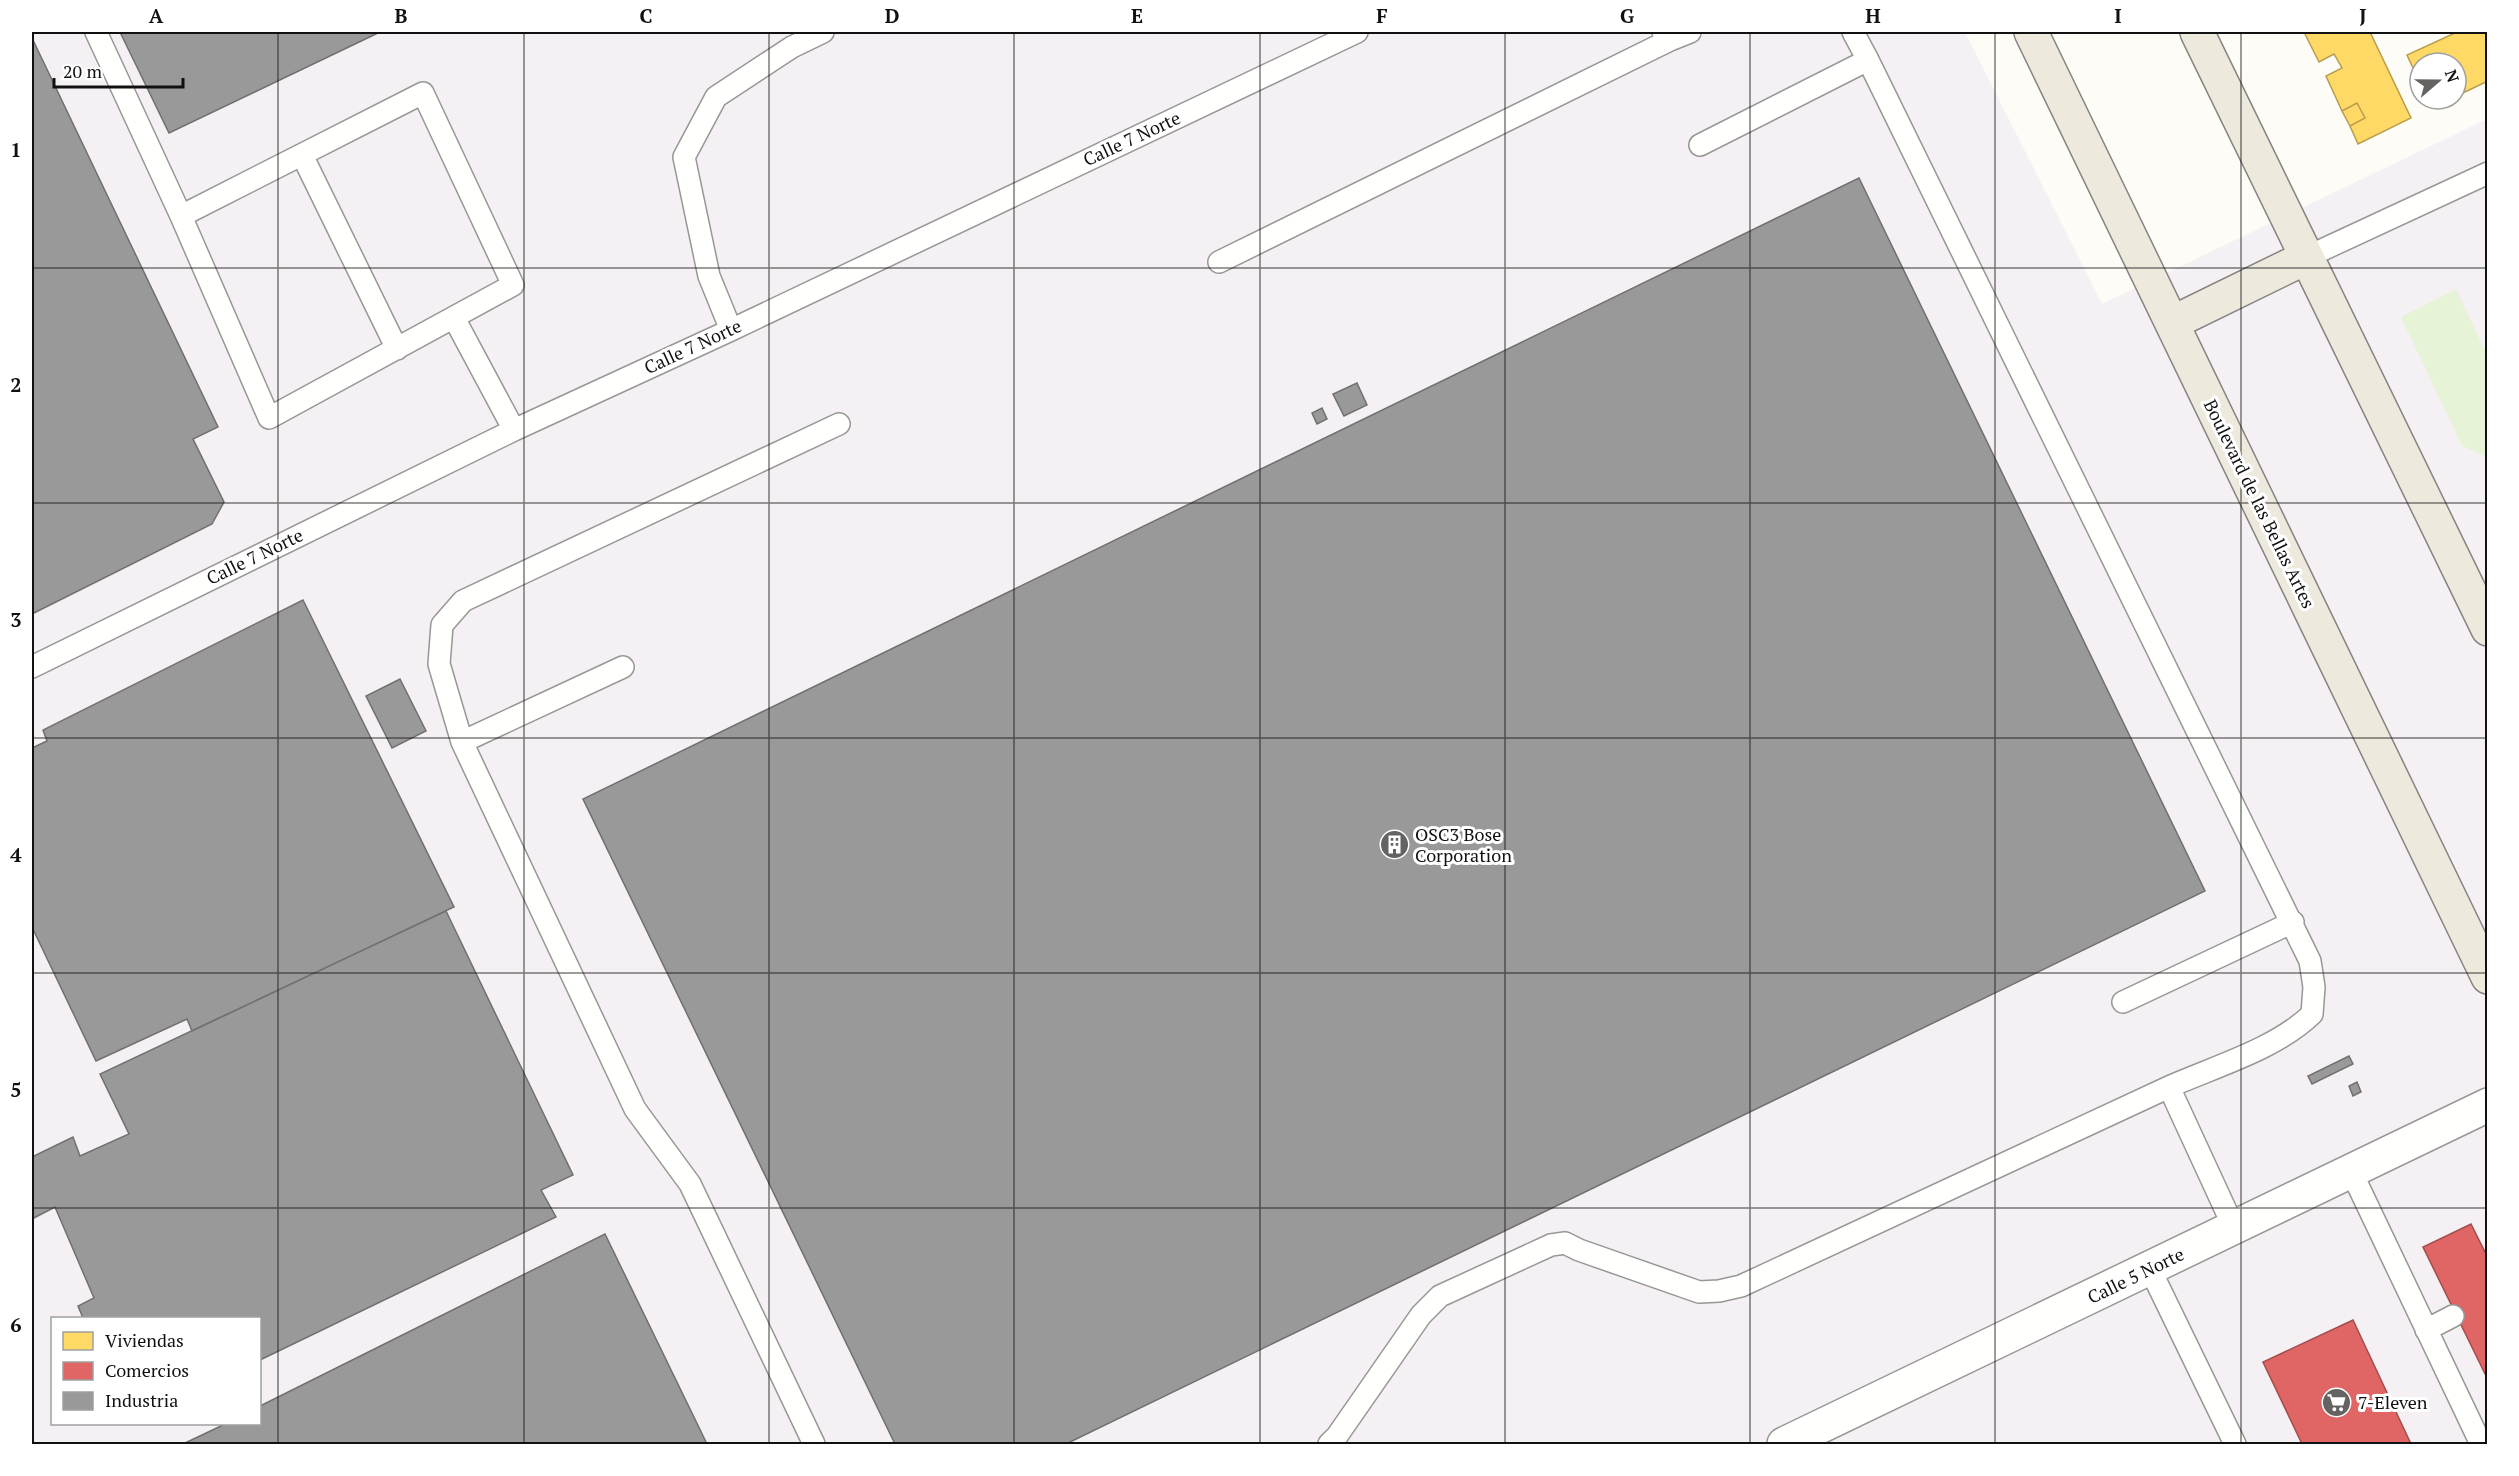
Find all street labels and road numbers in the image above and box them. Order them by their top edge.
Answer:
street label: Calle 7 Norte [1079,105,1184,171]
street label: Calle 7 Norte [640,313,745,379]
street label: Boulevard de las Bellas Artes [2199,395,2321,612]
street label: Calle 7 Norte [202,522,307,590]
street label: Calle 5 Norte [2083,1241,2188,1309]

